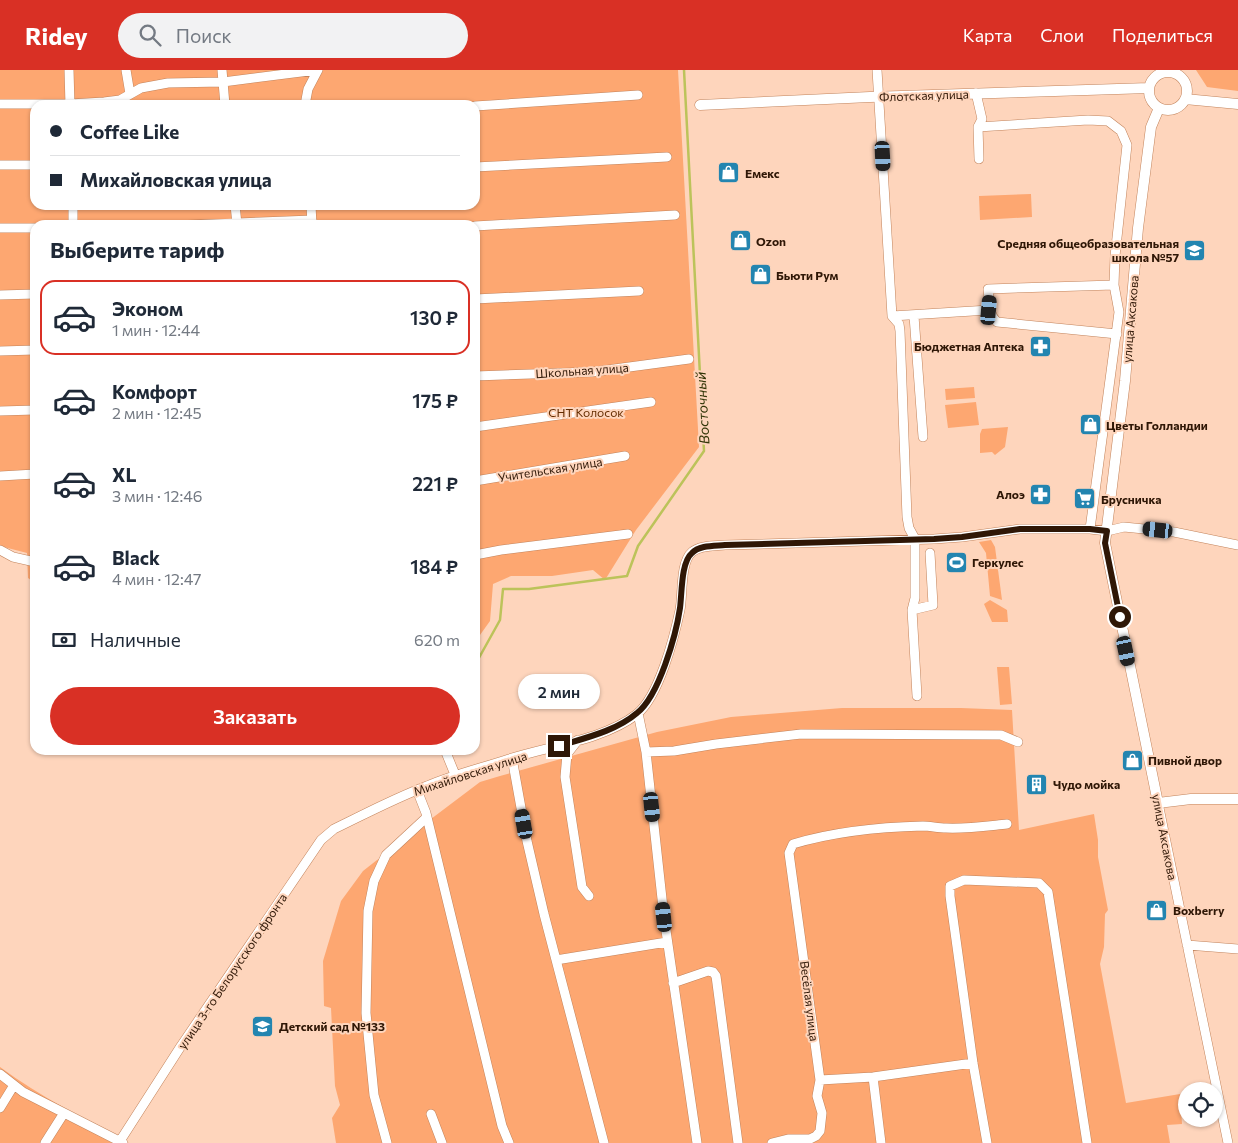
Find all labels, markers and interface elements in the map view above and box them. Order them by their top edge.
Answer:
search box [118,13,468,58]
text: Ridey [25,21,88,50]
icon: search [136,21,164,49]
text: Поиск [176,24,232,47]
text: Карта [963,24,1012,46]
text: Слои [1040,24,1084,46]
text: Поделиться [1112,24,1213,46]
street label: Флотская улица [879,86,969,104]
text: Coffee Like [80,120,179,143]
car [874,141,891,171]
shop icon: Емекс [717,161,741,185]
place label: Емекс [745,166,780,180]
text: Михайловская улица [80,168,272,191]
shop icon: Ozon [728,229,752,253]
place label: Ozon [756,234,786,248]
text: Выберите тариф [50,236,224,263]
place label: Средняя общеобразовательная школа №57 [997,236,1179,264]
school or university icon: Средняя общеобразовательная школа №57 [1183,238,1207,262]
shop icon: Бьюти Рум [748,263,772,287]
place label: Бьюти Рум [776,268,839,282]
street label: улица Аксакова [1119,275,1141,363]
car [980,294,997,326]
icon: car [52,295,97,340]
text: Эконом [112,297,183,320]
text: 130 ₽ [410,306,458,329]
text: 1 мин · 12:44 [112,320,200,339]
pharmacy icon: Бюджетная Аптека [1028,334,1052,358]
place label: Бюджетная Аптека [914,339,1024,353]
street label: Школьная улица [535,360,629,380]
water label: Восточный [692,371,712,445]
icon: car [52,378,97,423]
text: Комфорт [112,380,197,403]
text: 175 ₽ [412,389,458,412]
text: 2 мин · 12:45 [112,403,202,422]
park label: СНТ Колосок [548,405,624,419]
shop icon: Цветы Голландии [1078,413,1102,437]
place label: Цветы Голландии [1106,418,1208,432]
street label: Учительская улица [497,454,603,484]
icon: car [52,461,97,506]
text: XL [112,463,137,486]
text: 221 ₽ [412,472,458,495]
pharmacy icon: Алоэ [1029,482,1053,506]
text: 3 мин · 12:46 [112,486,203,505]
place label: Алоэ [996,487,1025,501]
supermarket icon: Брусничка [1073,487,1097,511]
place label: Брусничка [1101,492,1162,506]
car [1142,521,1173,539]
icon: car [52,544,97,589]
text: Black [112,546,160,569]
sports icon: Геркулес [944,550,968,574]
text: 184 ₽ [410,555,458,578]
place label: Геркулес [972,555,1024,569]
text: 4 мин · 12:47 [112,569,201,588]
route start [1109,606,1131,628]
icon: cash [50,626,78,654]
text: Наличные [90,628,181,651]
text: 620 m [414,630,460,649]
car [1115,635,1136,667]
callout: 2 мин [518,674,600,708]
text: 2 мин [538,682,580,701]
button: Заказать [50,687,460,745]
route end [548,735,570,757]
street label: Михайловская улица [412,748,528,798]
shop icon: Пивной двор [1120,748,1144,772]
place label: Пивной двор [1148,753,1222,767]
building icon: Чудо мойка [1025,772,1049,796]
place label: Чудо мойка [1053,777,1120,791]
car [642,791,661,823]
street label: улица Аксакова [1150,793,1180,881]
car [514,808,533,840]
street label: улица 3-го Белорусского фронта [175,891,289,1051]
shop icon: Boxberry [1145,898,1169,922]
car [654,901,673,933]
place label: Boxberry [1173,903,1225,917]
street label: Весёлая улица [798,960,822,1042]
school or university icon: Детский сад №133 [251,1014,275,1038]
place label: Детский сад №133 [279,1019,385,1033]
map controls [1178,1082,1223,1127]
button: locate [1178,1082,1223,1127]

